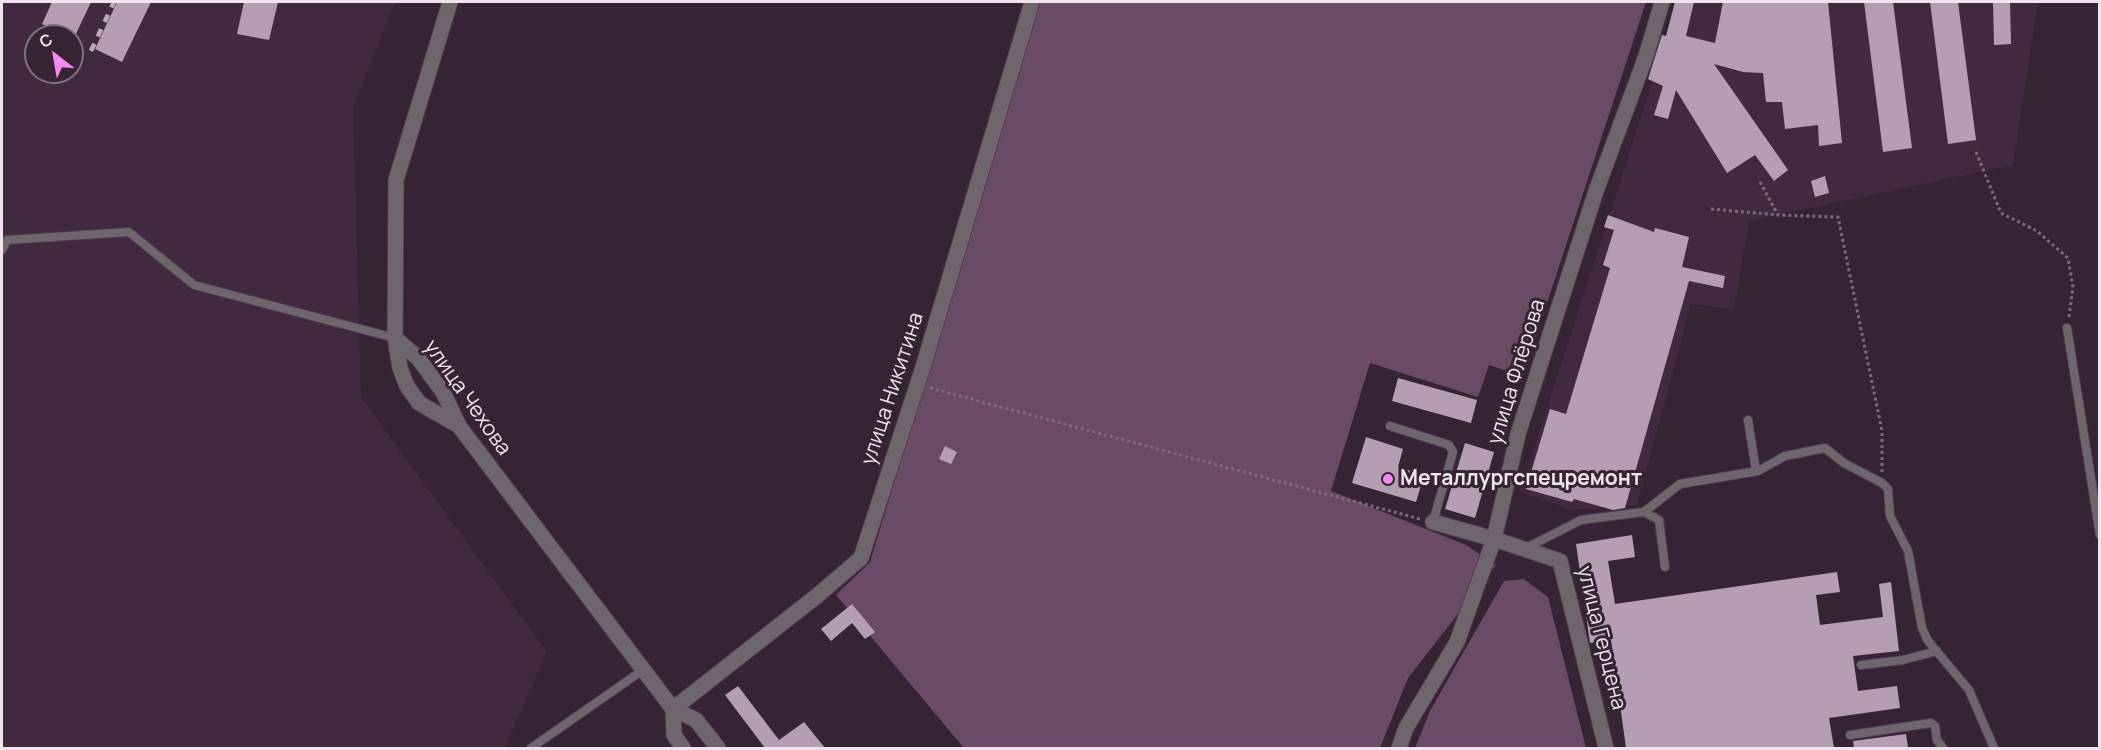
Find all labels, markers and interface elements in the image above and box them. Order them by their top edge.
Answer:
north arrow [24,24,84,84]
text: С [35,28,56,53]
street label: улица Флёрова [1483,296,1551,448]
street label: улица Никитина [856,310,930,468]
street label: улица Чехова [418,336,516,460]
place label: Металлургспецремонт [1400,466,1642,492]
marker: Металлургспецремонт [1381,472,1395,486]
street label: улица Герцена [1571,564,1631,712]

